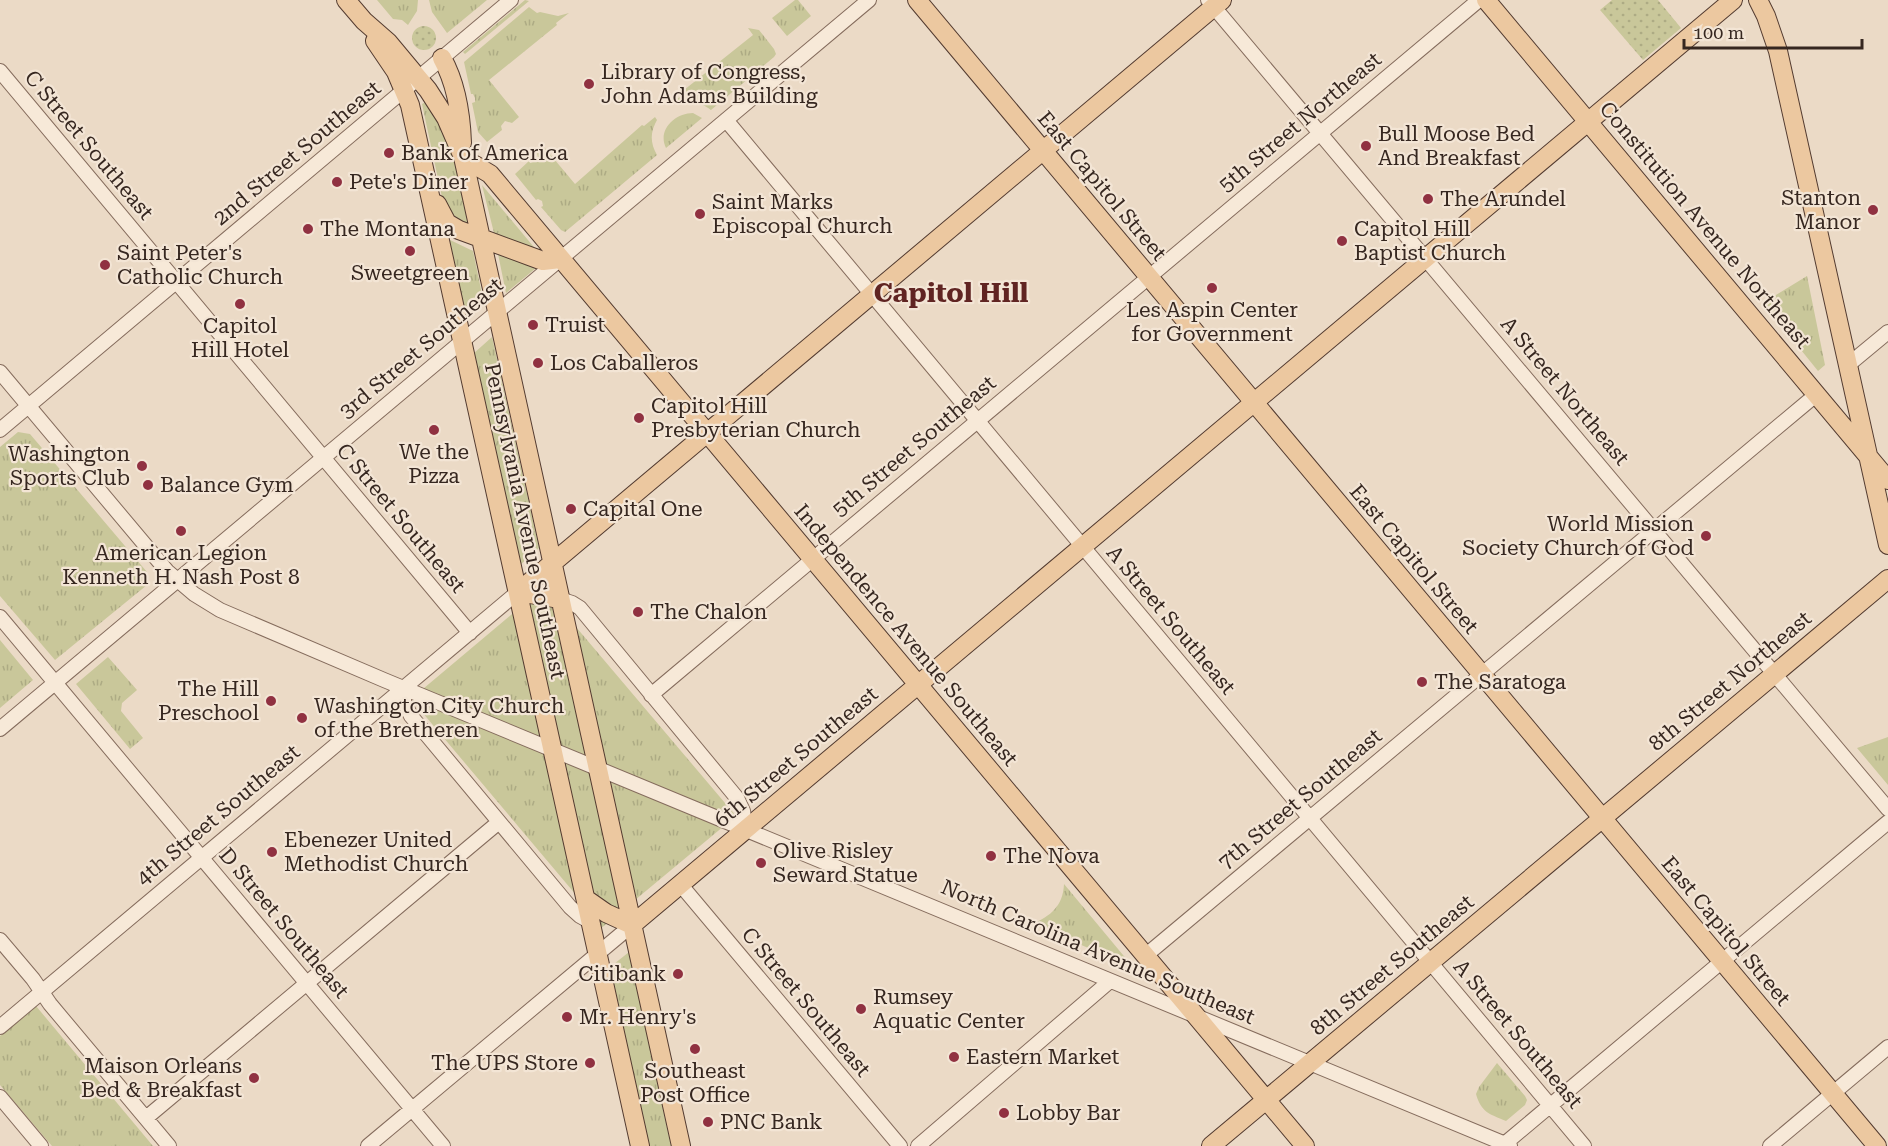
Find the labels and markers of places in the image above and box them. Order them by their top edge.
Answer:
place label: Library of Congress, John Adams Building [601,60,818,108]
marker: Library of Congress, John Adams Building [582,77,596,91]
place label: Bull Moose Bed And Breakfast [1378,122,1535,170]
marker: Bull Moose Bed And Breakfast [1359,139,1373,153]
place label: Bank of America [401,141,569,165]
marker: Bank of America [382,146,396,160]
place label: Pete's Diner [349,170,469,194]
marker: Pete's Diner [330,175,344,189]
place label: Stanton Manor [1781,186,1861,234]
place label: The Arundel [1440,187,1566,211]
place label: Saint Marks Episcopal Church [712,190,893,238]
marker: The Arundel [1421,192,1435,206]
marker: Stanton Manor [1866,203,1880,217]
marker: Saint Marks Episcopal Church [693,207,707,221]
place label: The Montana [320,217,455,241]
place label: Capitol Hill Baptist Church [1354,217,1506,265]
marker: The Montana [301,222,315,236]
marker: Capitol Hill Baptist Church [1335,234,1349,248]
place label: Saint Peter's Catholic Church [117,241,283,289]
marker: Sweetgreen [403,244,417,258]
marker: Saint Peter's Catholic Church [98,258,112,272]
place label: Sweetgreen [351,261,469,285]
marker: Les Aspin Center for Government [1205,281,1219,295]
marker: Capitol Hill Hotel [233,297,247,311]
place label: Les Aspin Center for Government [1126,298,1298,346]
place label: Truist [545,313,605,337]
place label: Capitol Hill Hotel [191,314,290,362]
marker: Truist [526,318,540,332]
place label: Los Caballeros [550,351,698,375]
marker: Los Caballeros [531,356,545,370]
place label: Capitol Hill Presbyterian Church [651,394,861,442]
marker: Capitol Hill Presbyterian Church [632,411,646,425]
marker: We the Pizza [427,423,441,437]
place label: We the Pizza [399,440,469,488]
place label: Washington Sports Club [8,442,130,490]
marker: Washington Sports Club [135,459,149,473]
place label: Balance Gym [160,473,294,497]
marker: Balance Gym [141,478,155,492]
place label: Capital One [583,497,703,521]
marker: Capital One [564,502,578,516]
place label: World Mission Society Church of God [1462,512,1695,560]
marker: American Legion Kenneth H. Nash Post 8 [174,524,188,538]
marker: World Mission Society Church of God [1699,529,1713,543]
place label: American Legion Kenneth H. Nash Post 8 [62,541,300,589]
place label: The Chalon [650,600,768,624]
marker: The Chalon [631,605,645,619]
place label: The Saratoga [1434,670,1567,694]
marker: The Saratoga [1415,675,1429,689]
place label: The Hill Preschool [158,677,260,725]
marker: The Hill Preschool [264,694,278,708]
place label: Washington City Church of the Bretheren [314,694,565,742]
marker: Washington City Church of the Bretheren [295,711,309,725]
place label: Ebenezer United Methodist Church [284,828,469,876]
place label: Olive Risley Seward Statue [773,839,918,887]
place label: The Nova [1003,844,1100,868]
marker: Ebenezer United Methodist Church [265,845,279,859]
marker: The Nova [984,849,998,863]
marker: Olive Risley Seward Statue [754,856,768,870]
place label: Citibank [578,962,666,986]
marker: Citibank [671,967,685,981]
place label: Rumsey Aquatic Center [873,985,1025,1033]
marker: Rumsey Aquatic Center [854,1002,868,1016]
place label: Mr. Henry's [579,1005,696,1029]
marker: Mr. Henry's [560,1010,574,1024]
marker: Southeast Post Office [688,1042,702,1056]
place label: Eastern Market [966,1045,1120,1069]
marker: Eastern Market [947,1050,961,1064]
place label: The UPS Store [431,1051,578,1075]
place label: Maison Orleans Bed & Breakfast [81,1054,242,1102]
marker: The UPS Store [583,1056,597,1070]
place label: Southeast Post Office [640,1059,750,1107]
marker: Maison Orleans Bed & Breakfast [247,1071,261,1085]
place label: Lobby Bar [1016,1101,1121,1125]
marker: Lobby Bar [997,1106,1011,1120]
place label: PNC Bank [720,1110,822,1134]
marker: PNC Bank [701,1115,715,1129]

